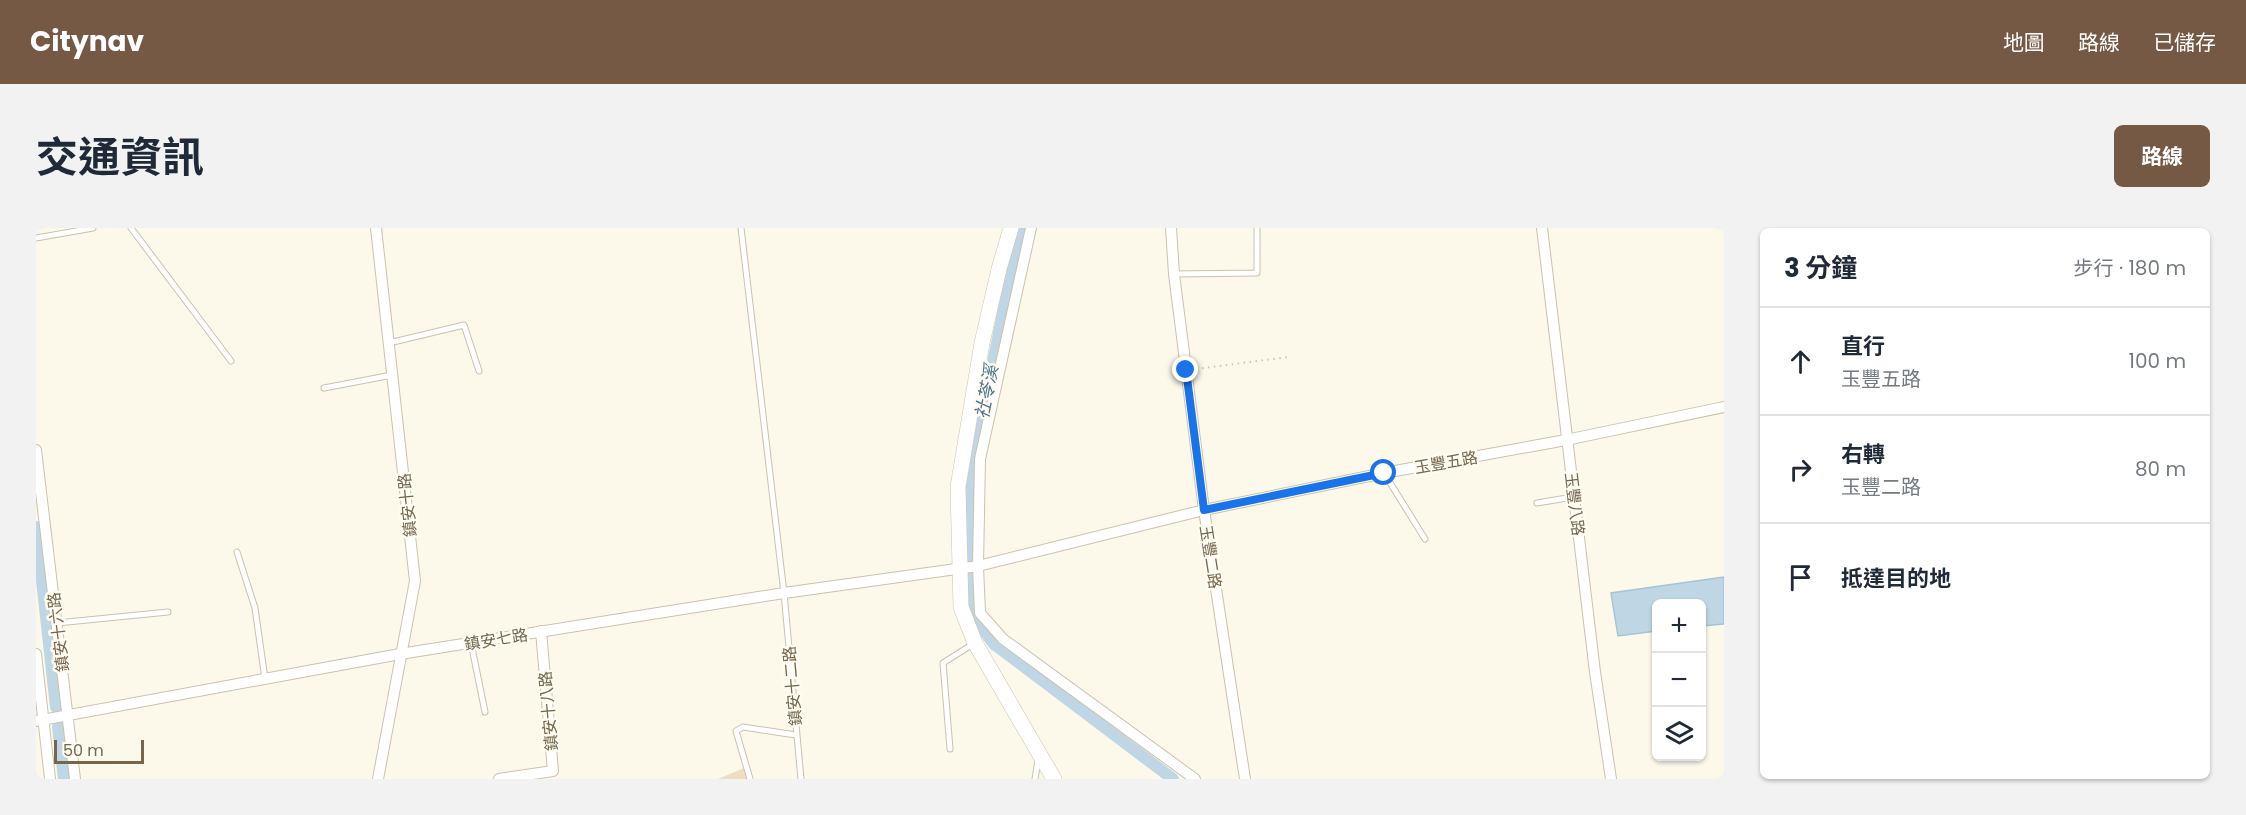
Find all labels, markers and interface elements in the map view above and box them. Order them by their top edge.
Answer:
text: Citynav [30,22,144,61]
text: 地圖 [2003,28,2045,57]
text: 路線 [2078,28,2120,57]
text: 已儲存 [2153,28,2216,57]
button: 路線 [2114,125,2210,187]
text: 交通資訊 [36,128,204,187]
text: 3 分鐘 [1784,250,1857,286]
text: 步行 · 180 m [2074,254,2186,282]
text: 直行 [1841,331,1885,362]
icon: ahead [1784,345,1817,378]
text: 100 m [2129,347,2186,375]
route end [1172,356,1198,382]
water label: 社苓溪 [969,360,1005,421]
text: 玉豐五路 [1841,365,1921,393]
text: 右轉 [1841,439,1885,470]
street label: 玉豐五路 [1413,446,1480,479]
icon: right [1784,453,1817,486]
text: 80 m [2135,455,2186,483]
route start [1370,459,1396,485]
street label: 玉豐八路 [1559,471,1590,537]
street label: 鎮安十路 [393,472,422,538]
text: 玉豐二路 [1841,473,1921,501]
street label: 玉豐二路 [1194,524,1227,590]
icon: arrive [1784,561,1817,594]
text: 抵達目的地 [1841,563,1951,594]
street label: 鎮安十六路 [42,591,75,673]
map controls [1652,599,1706,761]
button: + [1652,599,1706,653]
street label: 鎮安七路 [463,623,529,656]
street label: 鎮安十二路 [778,645,807,727]
button: − [1652,653,1706,707]
street label: 鎮安十八路 [534,670,563,752]
button: layers [1652,707,1706,761]
scale bar [54,737,144,764]
text: 50 m [63,739,104,762]

